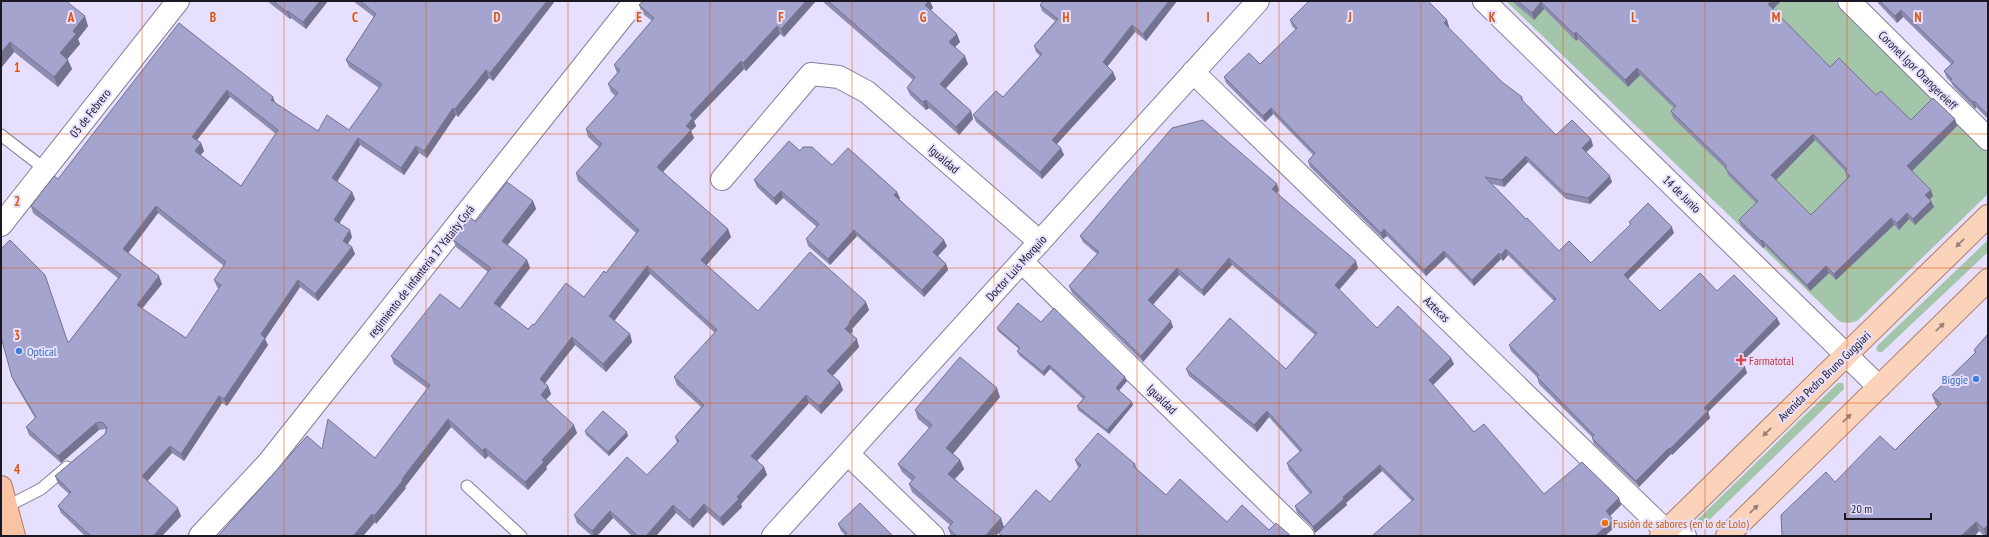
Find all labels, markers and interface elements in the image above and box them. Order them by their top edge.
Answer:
text: A [67,9,75,26]
text: B [210,9,216,26]
text: C [352,9,358,26]
text: D [494,9,501,26]
text: E [636,9,642,26]
text: F [778,9,784,26]
text: G [920,9,927,26]
text: H [1063,9,1070,26]
text: I [1206,9,1210,26]
text: J [1347,9,1352,26]
text: K [1489,9,1496,26]
text: L [1631,9,1637,26]
text: M [1772,9,1781,26]
text: N [1914,9,1922,26]
street label: Coronel Igor Orangereieff [1875,27,1961,113]
text: 1 [14,59,20,76]
street label: 03 de Febrero [66,86,114,140]
street label: Igualdad [926,142,962,176]
street label: 14 de Junio [1660,172,1704,216]
text: 2 [14,193,20,210]
street label: regimiento de infanteria 17 Yataity Corá [365,202,477,340]
street label: Doctor Luis Morquio [982,232,1050,304]
one-way arrow [1955,238,1965,248]
street label: Aztecas [1421,293,1453,325]
one-way arrow [1935,322,1945,332]
text: 3 [14,327,20,344]
street label: Avenida Pedro Bruno Guggiari [1774,328,1874,424]
place label: Optical [27,344,57,359]
marker: Optical [14,346,24,356]
place label: Farmatotal [1749,353,1794,368]
marker: Farmatotal [1736,355,1746,365]
place label: Biggie [1942,372,1968,387]
marker: Biggie [1971,374,1981,384]
street label: Igualdad [1144,381,1180,417]
one-way arrow [1842,413,1852,423]
one-way arrow [1762,427,1772,437]
text: 4 [14,461,21,478]
scale bar [1845,495,1931,521]
text: 20 m [1851,501,1872,516]
one-way arrow [1749,504,1759,514]
place label: Fusión de sabores (en lo de Lolo) [1613,516,1749,531]
marker: Fusión de sabores (en lo de Lolo) [1600,518,1610,528]

